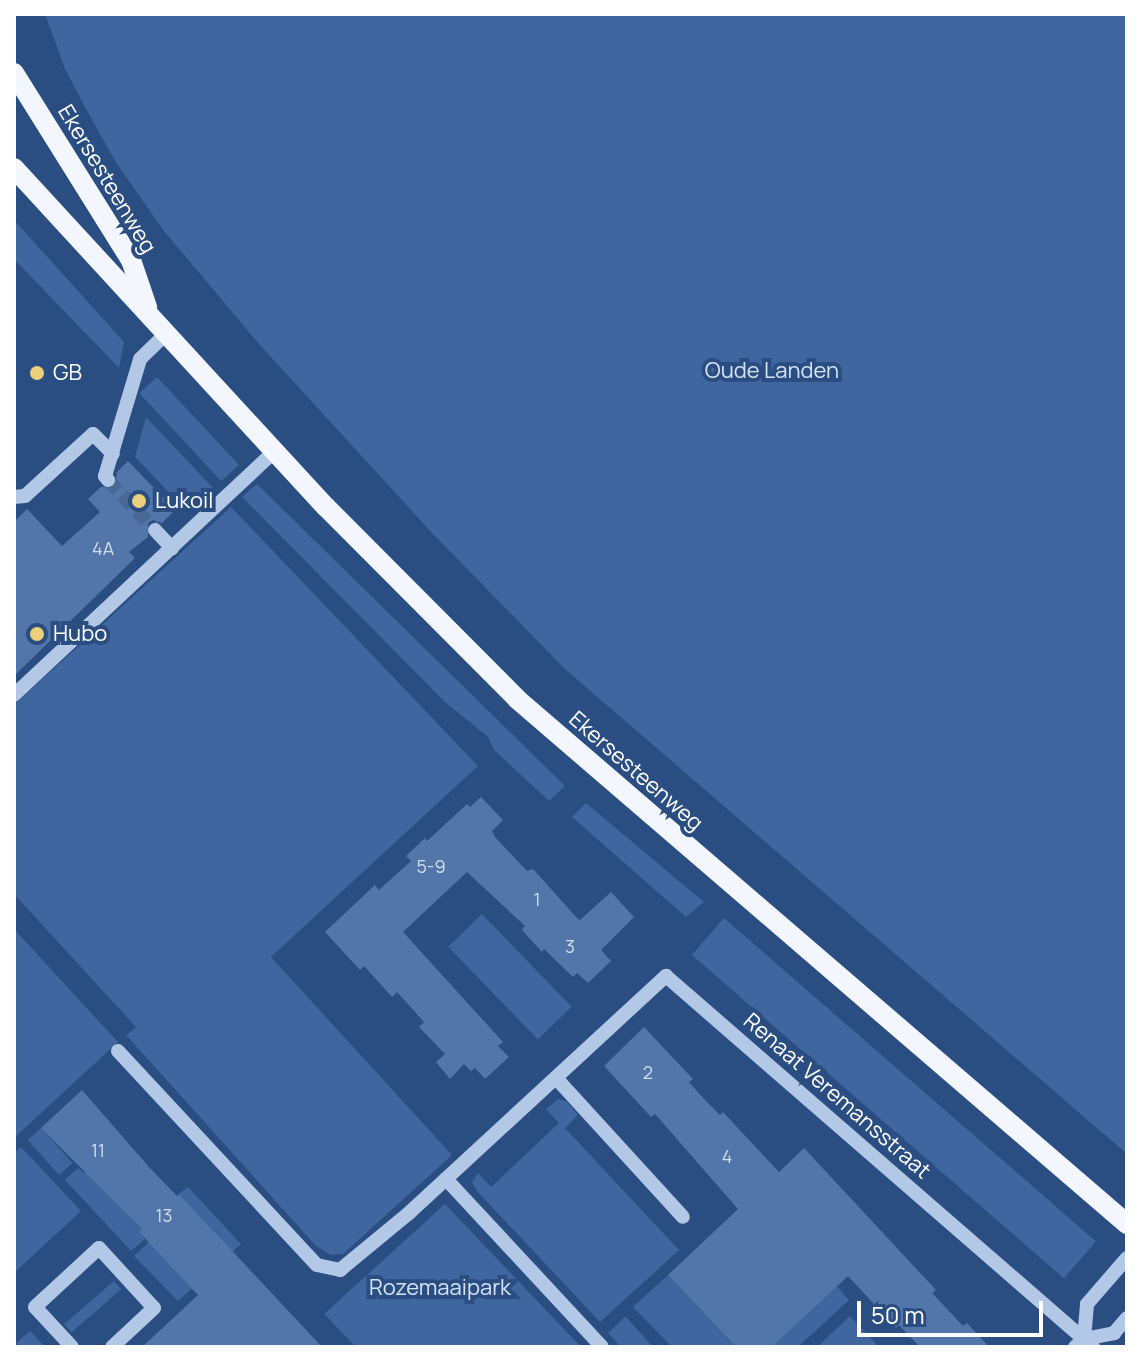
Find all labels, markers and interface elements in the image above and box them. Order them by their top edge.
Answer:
street label: Ekersesteenweg [52,100,162,258]
park label: Oude Landen [705,358,839,384]
place label: GB [53,360,82,386]
marker: GB [28,364,46,382]
place label: Lukoil [155,488,213,514]
marker: Lukoil [130,492,148,510]
house number: 4A [92,537,114,559]
place label: Hubo [53,621,107,647]
marker: Hubo [28,625,46,643]
street label: Ekersesteenweg [564,706,708,836]
house number: 5-9 [416,855,446,877]
house number: 1 [533,888,541,910]
house number: 3 [565,935,575,957]
street label: Renaat Veremansstraat [738,1008,936,1184]
house number: 2 [643,1061,653,1083]
house number: 11 [91,1139,105,1161]
house number: 4 [722,1145,732,1167]
house number: 13 [156,1204,172,1226]
park label: Rozemaaipark [369,1275,511,1301]
scale bar [861,1285,1047,1335]
text: 50 m [871,1298,925,1331]

